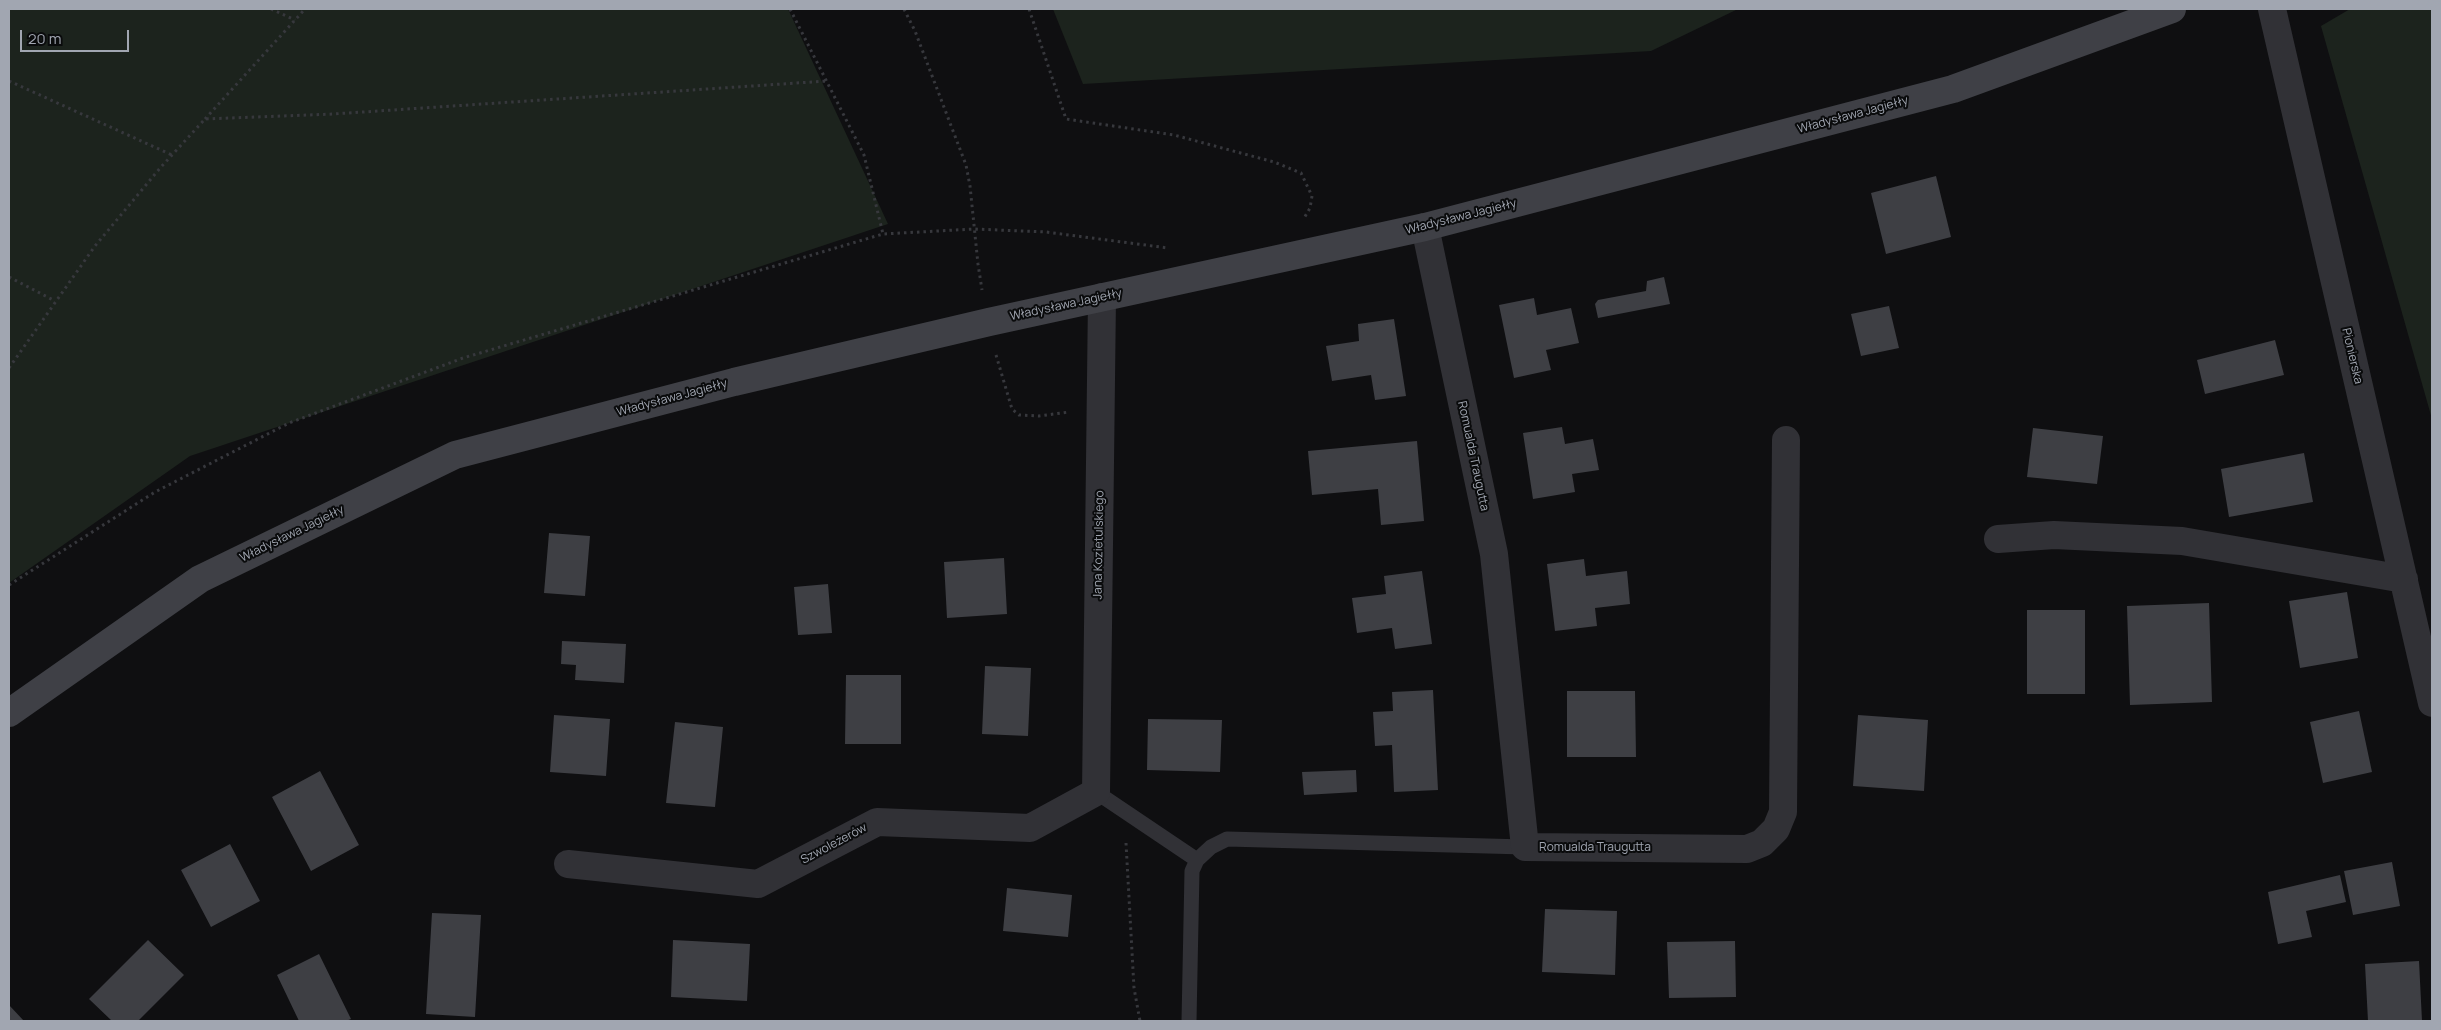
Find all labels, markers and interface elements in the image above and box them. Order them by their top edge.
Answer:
scale bar [22,20,131,52]
text: 20 m [28,28,61,49]
street label: Władysława Jagiełły [1796,93,1910,137]
street label: Władysława Jagiełły [1404,196,1518,238]
street label: Władysława Jagiełły [1009,286,1123,324]
street label: Pionierska [2339,327,2365,385]
street label: Władysława Jagiełły [615,376,729,420]
street label: Romualda Traugutta [1454,400,1492,512]
street label: Jana Kozietulskiego [1091,490,1107,600]
street label: Władysława Jagiełły [238,503,346,565]
street label: Szwoleżerów [798,821,870,867]
street label: Romualda Traugutta [1539,841,1651,855]

